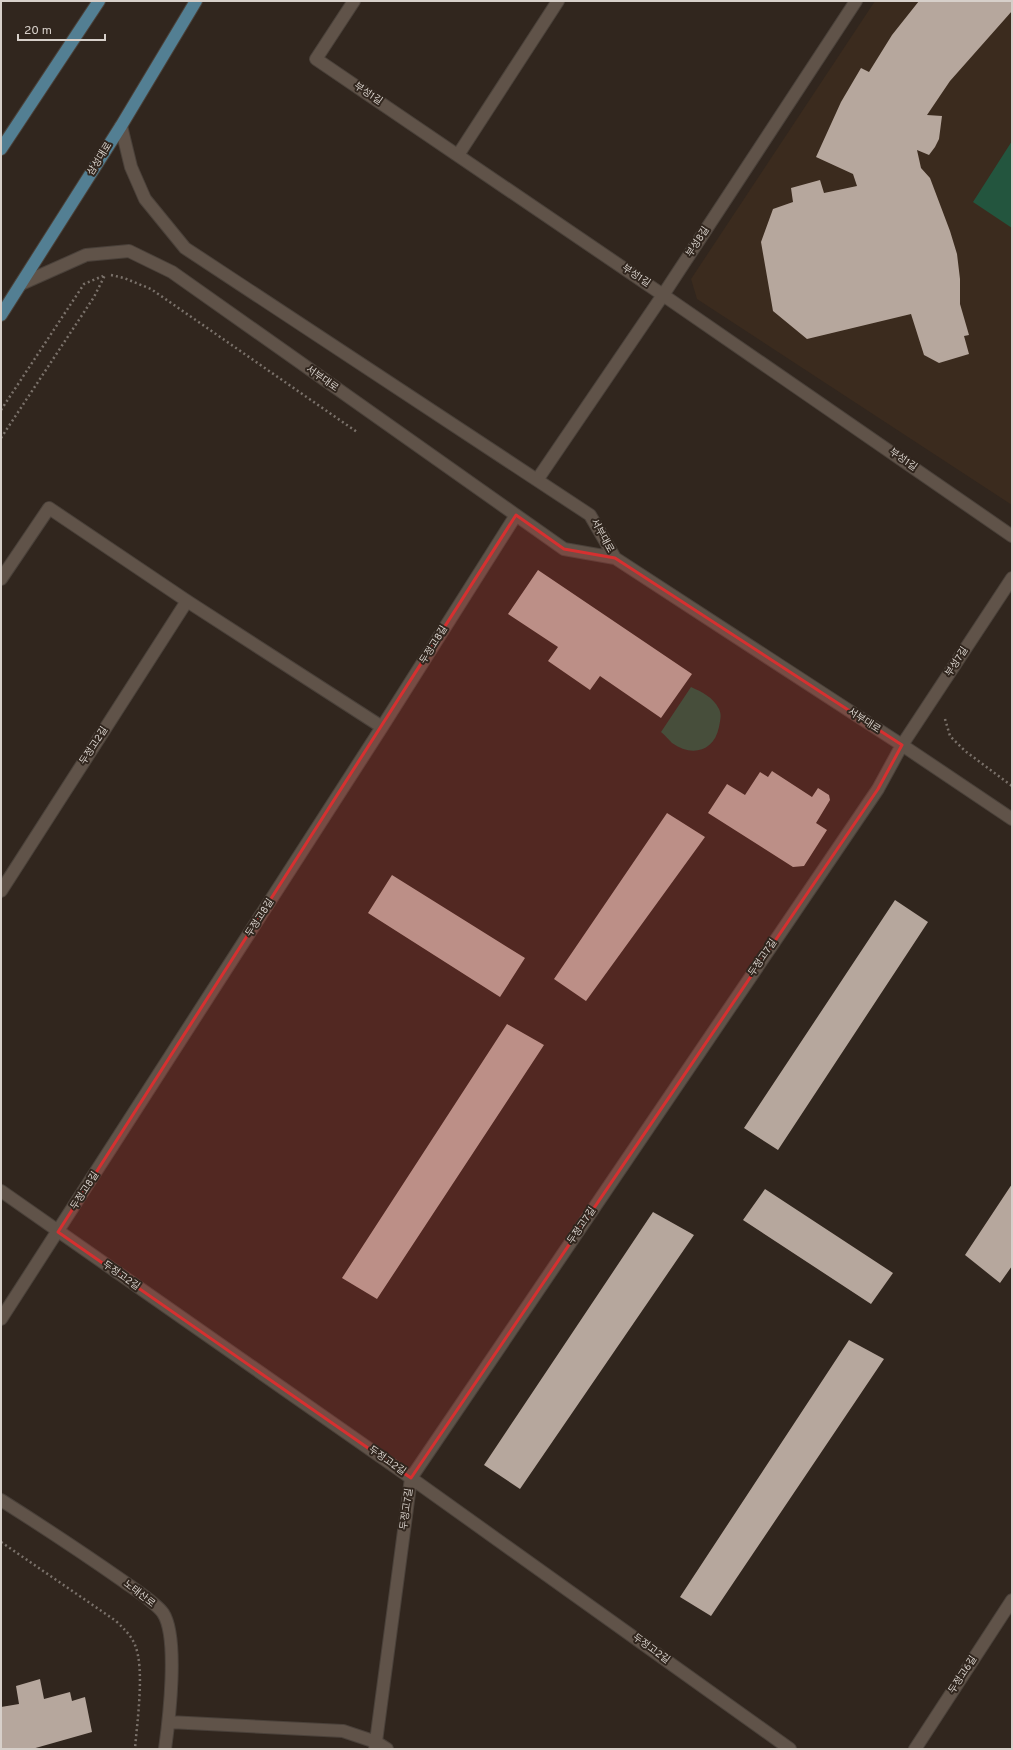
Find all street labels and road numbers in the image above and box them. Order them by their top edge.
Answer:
street label: 부성1길 [351,80,385,108]
street label: 삼성대로 [85,140,115,178]
street label: 부성8길 [683,224,713,260]
street label: 부성1길 [619,262,653,290]
street label: 서부대로 [303,363,341,395]
street label: 부성1길 [886,446,920,474]
street label: 서부대로 [587,517,617,555]
street label: 두정고8길 [417,623,451,667]
street label: 부성7길 [943,645,971,679]
street label: 서부대로 [845,706,883,736]
street label: 두정고2길 [77,724,111,768]
street label: 두정고8길 [243,896,277,940]
street label: 두정고7길 [746,937,780,979]
street label: 두정고8길 [68,1169,102,1213]
street label: 두정고7길 [565,1205,599,1247]
street label: 두정고2길 [100,1258,142,1294]
street label: 두정고2길 [366,1443,408,1479]
street label: 두정고7길 [398,1487,416,1531]
street label: 노태산로 [120,1578,158,1610]
street label: 두정고2길 [630,1631,672,1667]
street label: 두정고6길 [946,1654,980,1696]

